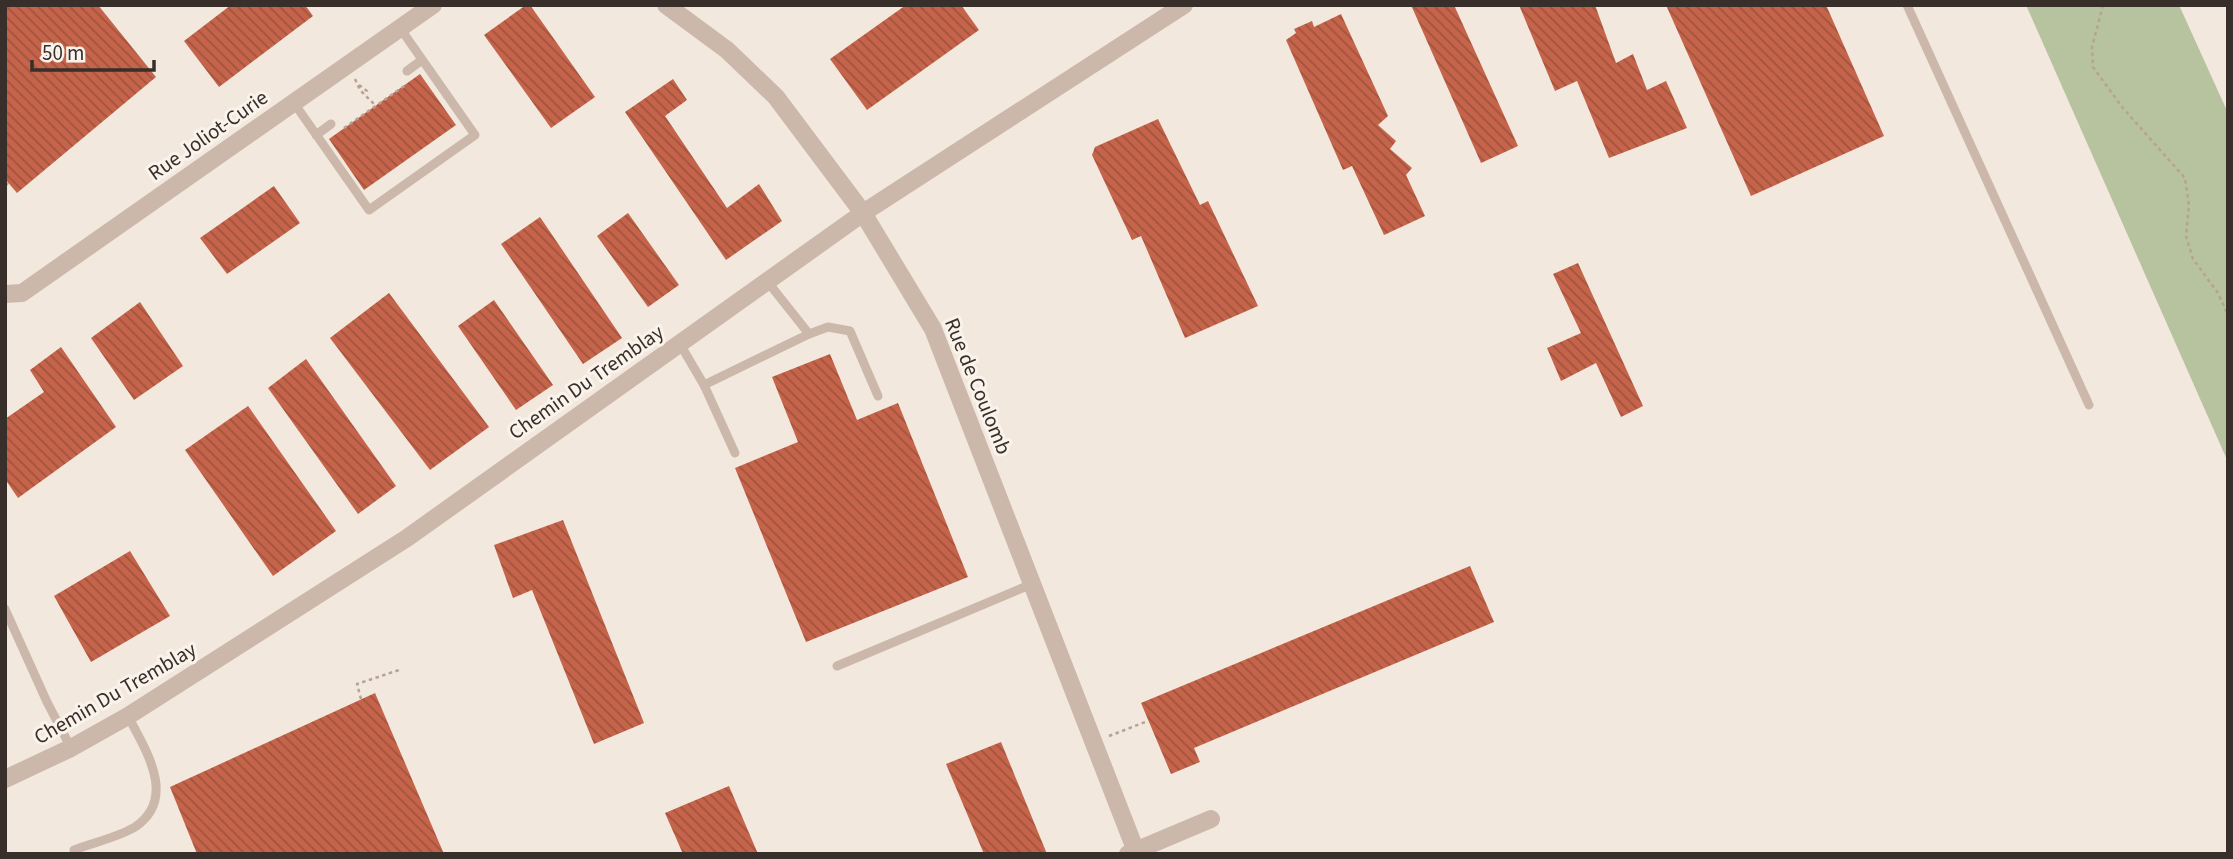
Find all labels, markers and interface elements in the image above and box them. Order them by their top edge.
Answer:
scale bar [32,28,154,72]
text: 50 m [42,38,84,68]
street label: Rue Joliot-Curie [142,83,274,187]
street label: Rue de Coulomb [937,313,1019,459]
street label: Chemin Du Tremblay [502,317,670,447]
street label: Chemin Du Tremblay [28,634,202,752]

